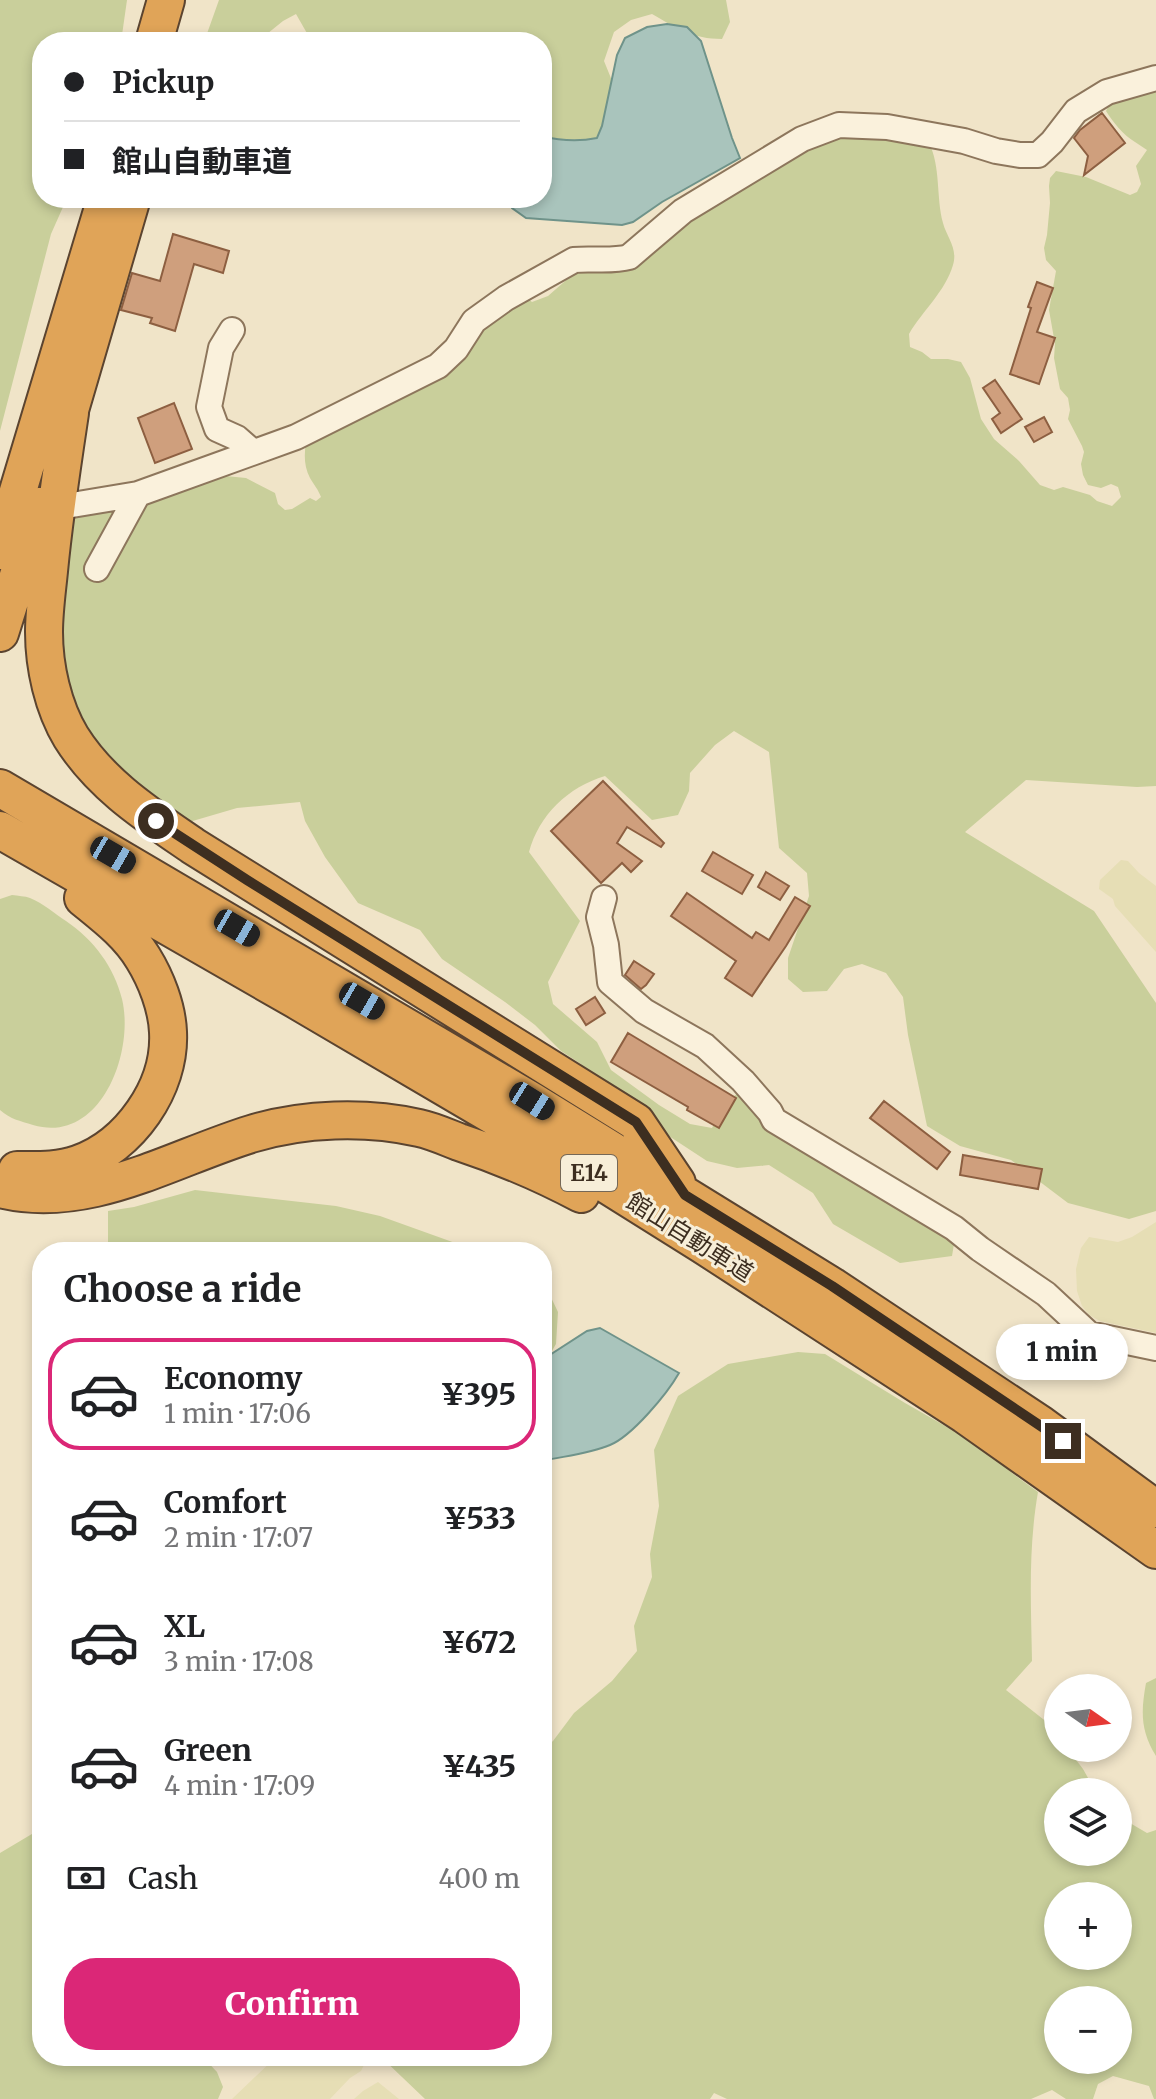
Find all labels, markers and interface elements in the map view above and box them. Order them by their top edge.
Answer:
text: Pickup [112,63,214,101]
text: 館山自動車道 [112,142,292,180]
route start [138,803,174,839]
car [86,833,140,877]
car [210,906,264,950]
car [335,979,389,1023]
car [505,1078,559,1124]
road number: E14 [561,1155,617,1191]
street label: 館山自動車道 [621,1186,759,1288]
text: Choose a ride [64,1267,301,1312]
callout: 1 min [997,1325,1129,1381]
text: 1 min [1026,1335,1098,1368]
icon: car [68,1358,140,1430]
text: Economy [164,1359,302,1397]
text: ¥395 [440,1375,516,1413]
text: 1 min · 17:06 [164,1397,311,1430]
route end [1045,1423,1081,1459]
icon: car [68,1482,140,1554]
text: Comfort [164,1483,287,1521]
text: ¥533 [443,1499,516,1537]
text: 2 min · 17:07 [164,1521,313,1554]
icon: car [68,1606,140,1678]
text: XL [164,1607,205,1645]
text: ¥672 [442,1623,516,1661]
text: 3 min · 17:08 [164,1645,314,1678]
north arrow [1044,1674,1132,1762]
map controls [1044,1674,1132,2074]
icon: car [68,1730,140,1802]
text: Green [164,1731,252,1769]
text: ¥435 [442,1747,516,1785]
text: 4 min · 17:09 [164,1769,315,1802]
button: layers [1044,1778,1132,1866]
icon: cash [64,1856,108,1900]
text: Cash [128,1859,198,1897]
text: 400 m [439,1862,520,1895]
button: + [1044,1882,1132,1970]
button: Confirm [64,1958,520,2050]
button: − [1044,1986,1132,2074]

